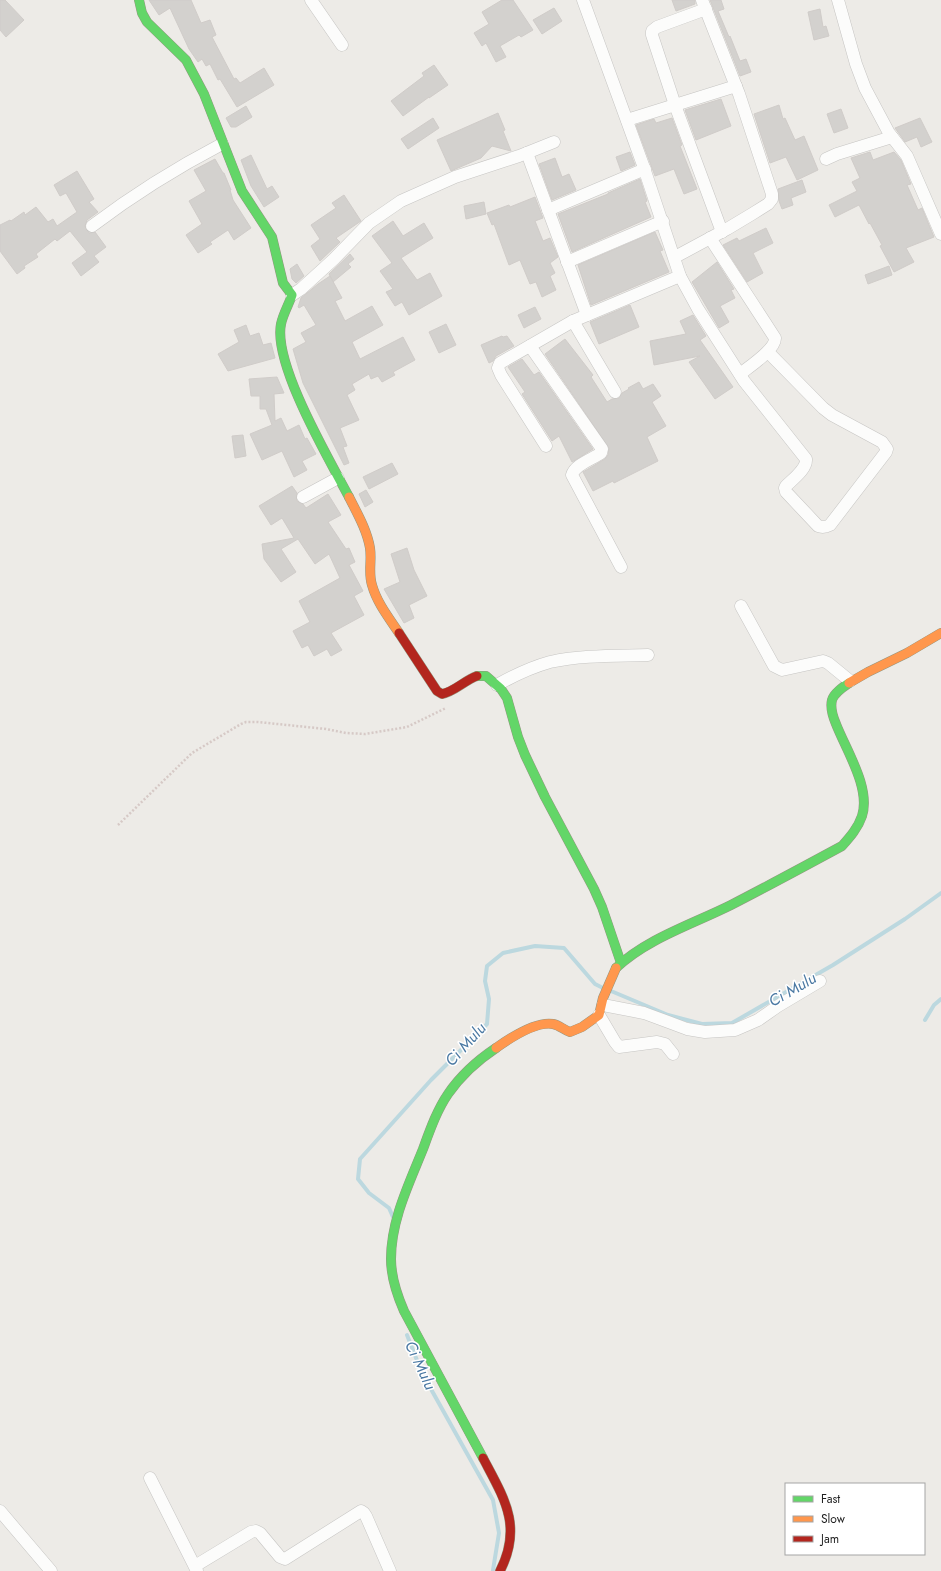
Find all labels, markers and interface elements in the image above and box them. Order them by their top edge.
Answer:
water label: Ci Mulu [764,966,820,1012]
water label: Ci Mulu [439,1017,491,1071]
water label: Ci Mulu [399,1337,442,1394]
legend [785,1483,925,1555]
text: Fast [821,1490,840,1508]
text: Slow [821,1510,846,1528]
text: Jam [819,1530,839,1548]

